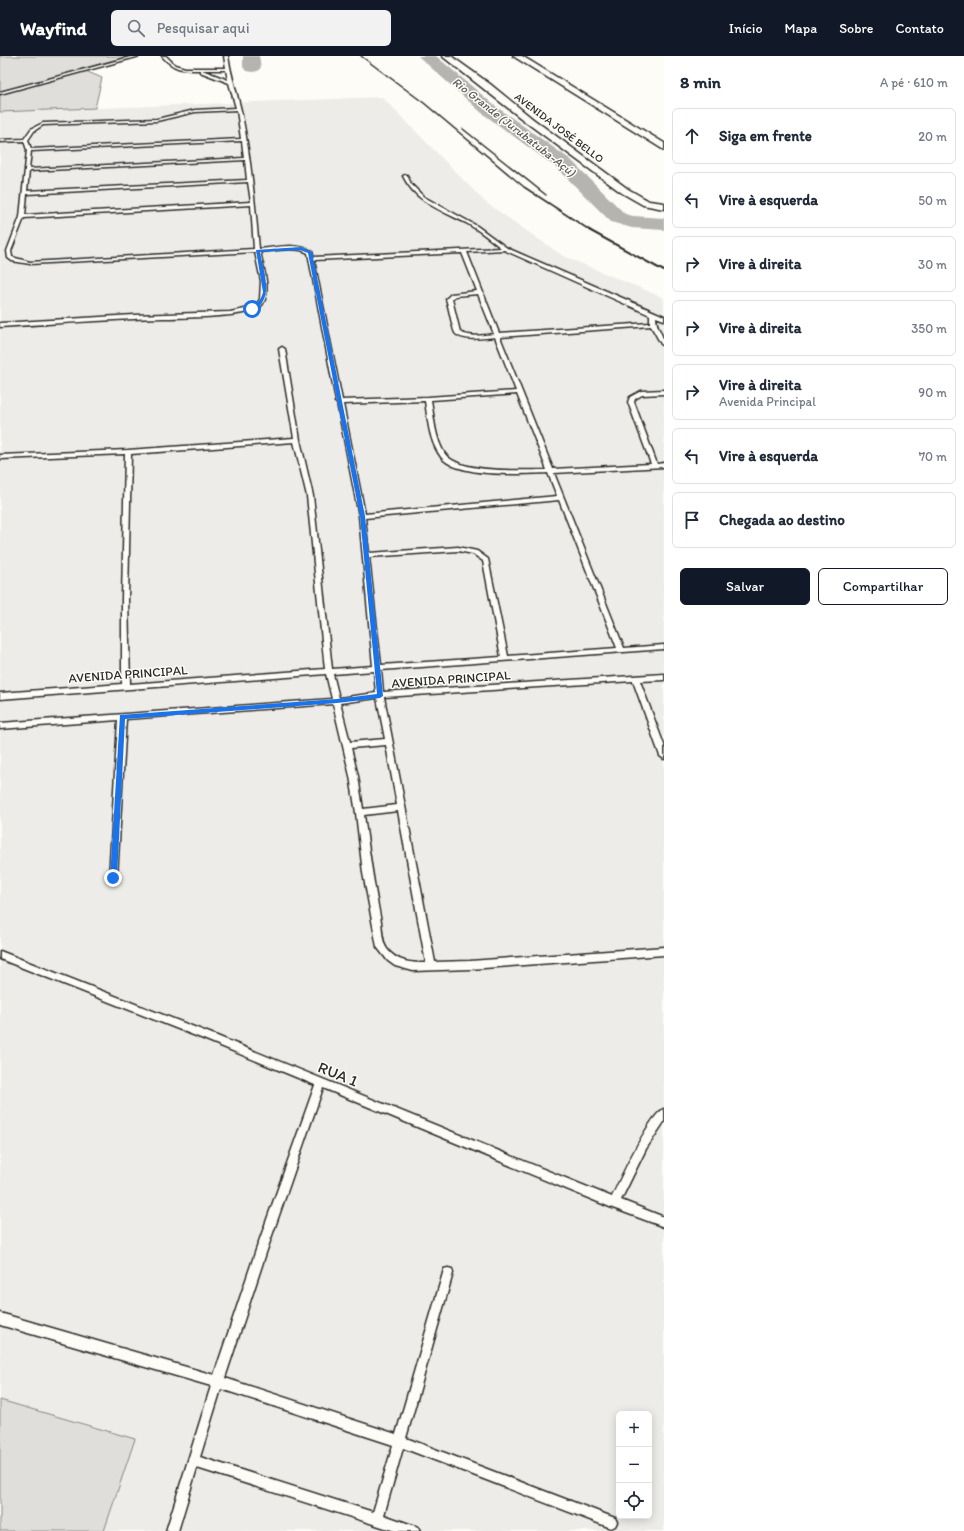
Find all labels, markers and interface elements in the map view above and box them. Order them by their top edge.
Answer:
search box [111,10,391,46]
text: Wayfind [20,17,87,40]
icon: search [125,17,147,39]
text: Pesquisar aqui [157,19,249,37]
text: Início [729,20,763,37]
text: Mapa [785,20,817,37]
text: Sobre [839,20,873,37]
text: Contato [895,20,944,37]
text: 8 min [680,72,721,92]
water label: Rio Grande (Jurubatuba-Açú) [450,75,579,180]
text: A pé · 610 m [880,75,948,90]
street label: AVENIDA JOSÉ BELLO [512,90,606,166]
icon: ahead [681,125,703,147]
text: Siga em frente [719,127,812,145]
text: 20 m [918,129,947,144]
icon: left [681,189,703,211]
text: Vire à esquerda [719,191,818,209]
text: 50 m [918,193,947,208]
icon: right [681,253,703,275]
text: Vire à direita [719,255,802,273]
text: 30 m [918,257,947,272]
route start [243,300,261,318]
icon: right [681,317,703,339]
text: Vire à direita [719,319,802,337]
text: 350 m [911,321,947,336]
text: Vire à direita [719,376,802,394]
icon: right [681,381,703,403]
text: 90 m [918,385,947,400]
text: Avenida Principal [719,394,816,409]
icon: left [681,445,703,467]
text: Vire à esquerda [719,447,818,465]
text: 70 m [919,449,947,464]
icon: arrive [681,509,703,531]
text: Chegada ao destino [719,511,845,529]
button: Salvar [680,568,810,605]
button: Compartilhar [818,568,948,605]
street label: AVENIDA PRINCIPAL [68,662,189,686]
street label: AVENIDA PRINCIPAL [391,667,512,691]
route end [104,869,122,887]
street label: RUA 1 [315,1057,361,1091]
map controls [616,1411,652,1519]
button: + [616,1411,652,1447]
button: − [616,1447,652,1483]
button: locate [616,1483,652,1519]

